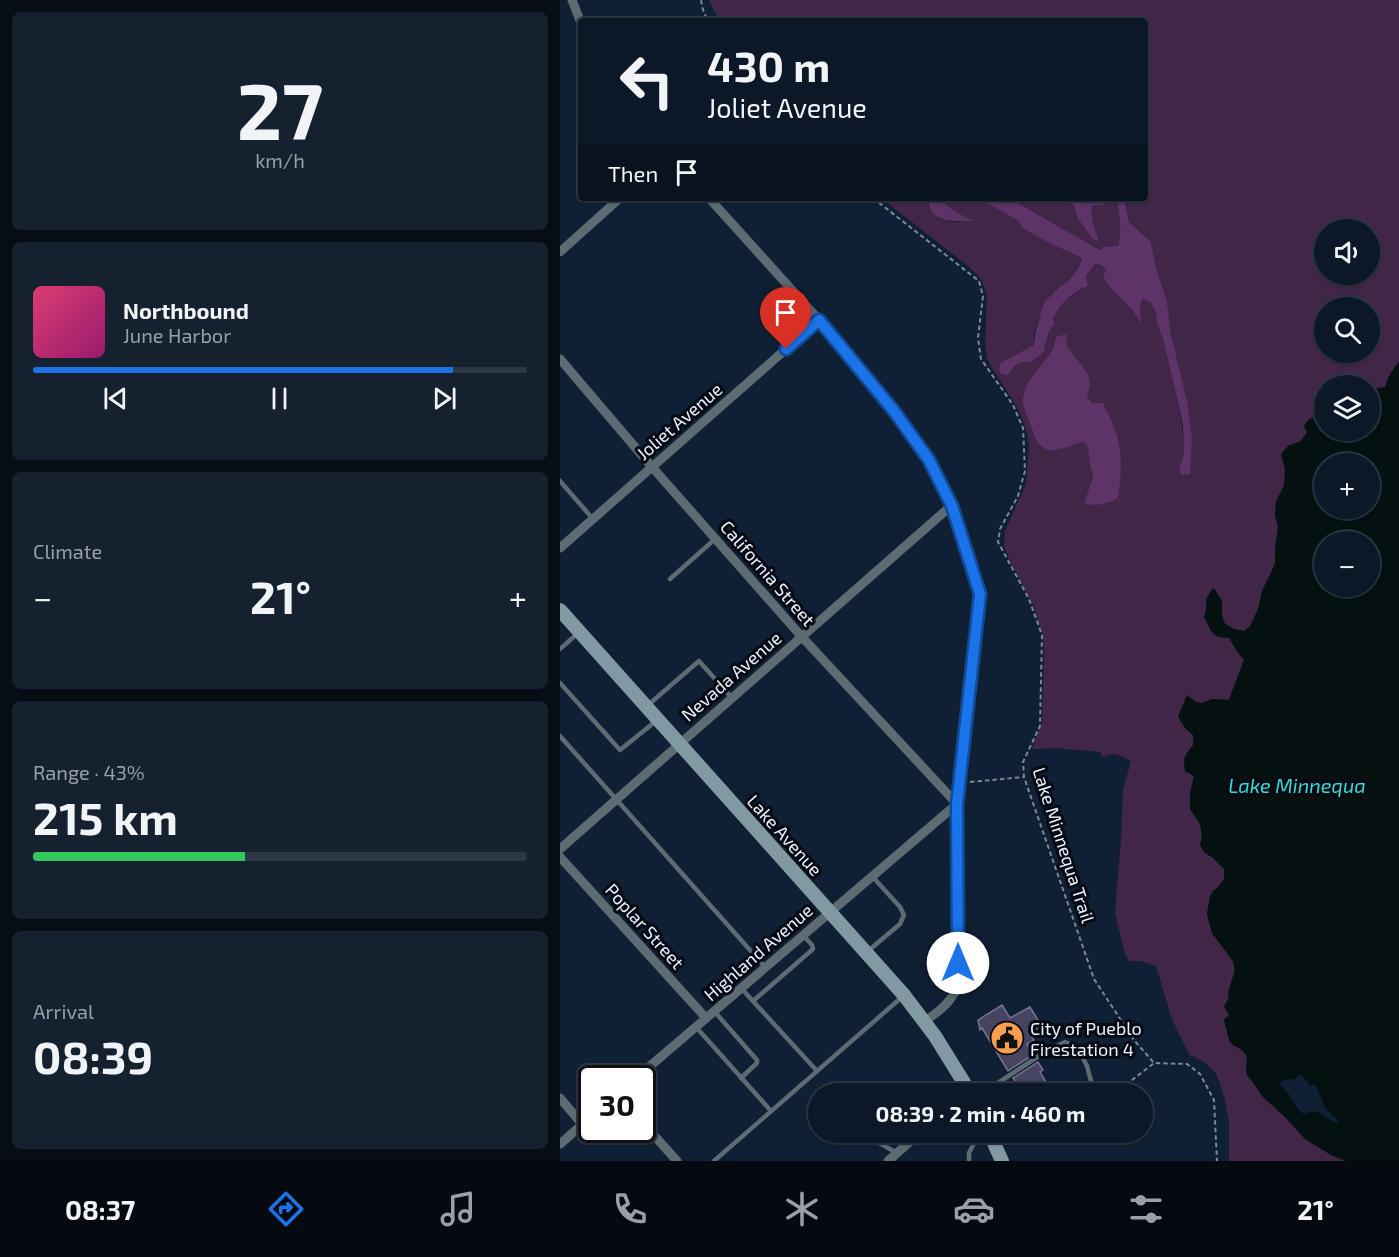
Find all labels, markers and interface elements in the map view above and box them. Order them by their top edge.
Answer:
text: 430 m [707,40,830,90]
icon: left [608,42,686,120]
text: 27 [237,62,323,156]
text: Joliet Avenue [707,91,867,123]
text: km/h [255,148,305,172]
icon: arrive [670,156,703,189]
text: Then [608,160,658,186]
map controls [1314,219,1380,597]
button: sound [1314,219,1380,285]
pin [760,287,811,349]
icon: arrive [769,296,802,329]
text: Northbound [123,297,249,323]
button: search [1314,297,1380,363]
text: June Harbor [123,323,231,347]
button: layers [1314,375,1380,441]
street label: Joliet Avenue [632,378,726,464]
icon: previous [99,382,132,415]
icon: pause [263,382,296,415]
icon: next [428,382,461,415]
button: + [1314,453,1380,519]
street label: California Street [716,516,820,630]
button: − [1314,531,1380,597]
text: Climate [33,539,102,563]
text: 21° [250,569,311,623]
text: − [33,577,52,617]
text: + [509,577,527,617]
street label: Nevada Avenue [676,626,786,726]
text: Range · 43% [33,760,145,784]
street label: Lake Minnequa Trail [1028,764,1100,926]
water label: Lake Minnequa [1228,773,1366,797]
text: 215 km [33,790,178,844]
street label: Lake Avenue [743,790,827,880]
street label: Poplar Street [601,879,689,973]
street label: Highland Avenue [699,899,817,1005]
position arrow [926,931,990,995]
text: Arrival [33,999,94,1023]
place label: City of Pueblo Firestation 4 [1030,1017,1142,1060]
public building icon: City of Pueblo Firestation 4 [989,1020,1025,1056]
text: 08:39 [33,1029,153,1083]
speed limit sign: 30 [578,1065,656,1143]
text: 08:39 · 2 min · 460 m [876,1100,1085,1126]
icon: directions [265,1188,307,1230]
icon: music [437,1188,479,1230]
icon: phone [609,1188,651,1230]
icon: climate [781,1188,823,1230]
icon: car [953,1188,995,1230]
icon: filters [1125,1188,1167,1230]
text: 08:37 [65,1193,135,1225]
text: 21° [1297,1193,1334,1225]

